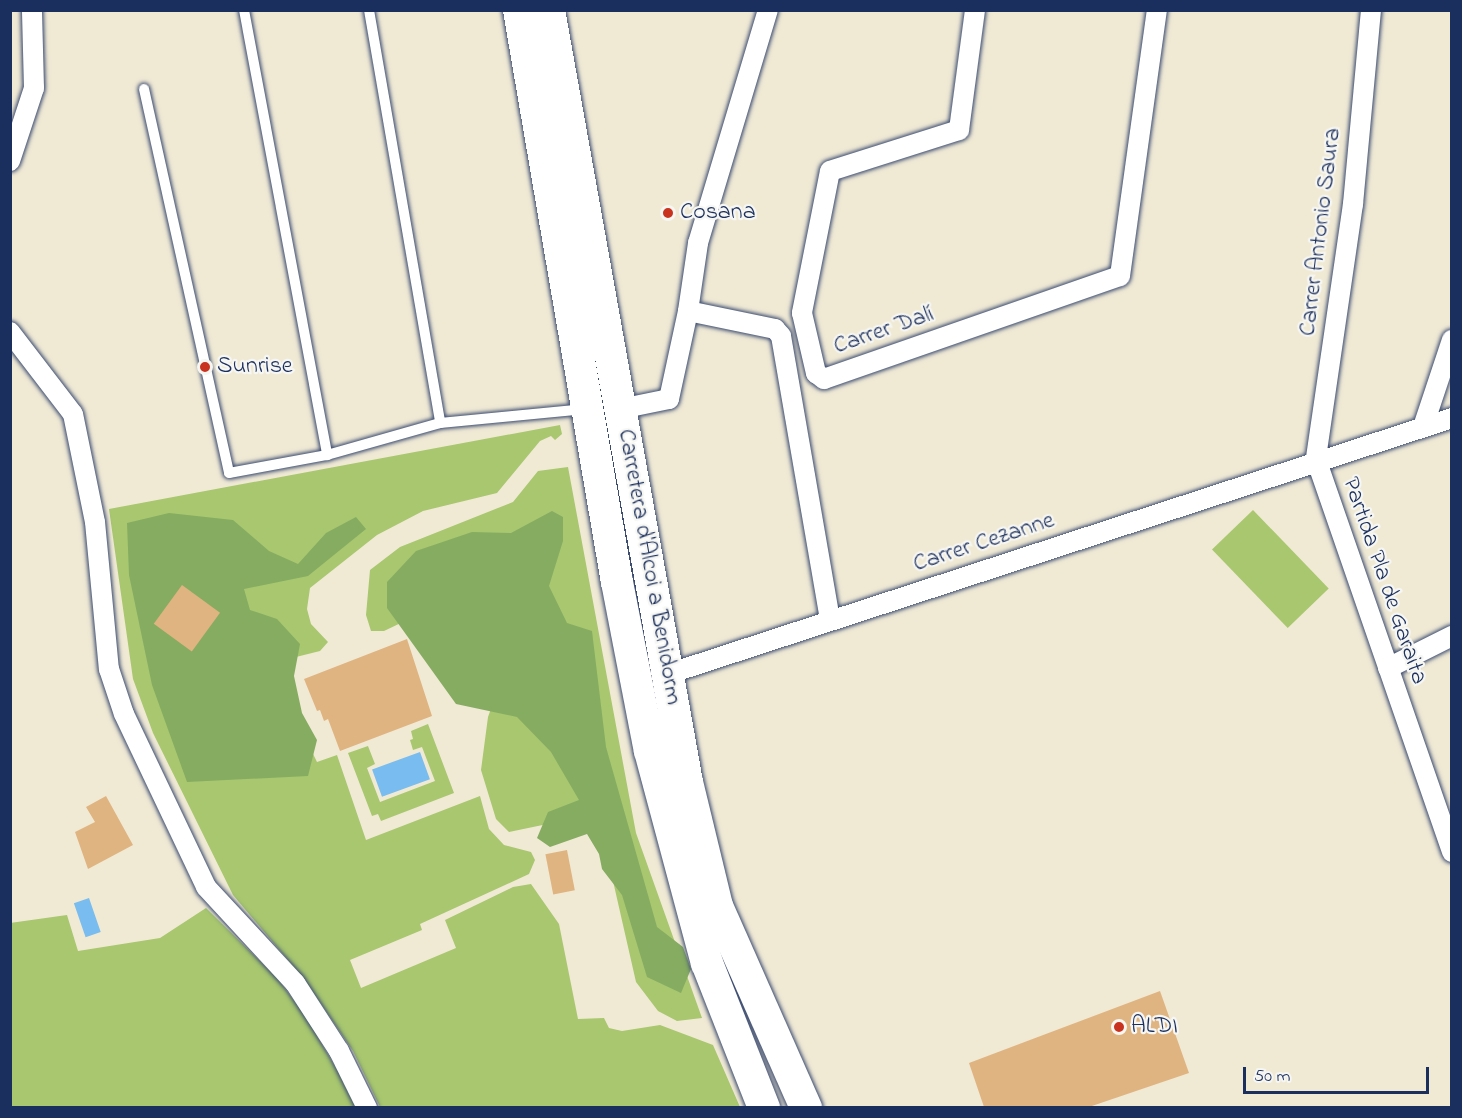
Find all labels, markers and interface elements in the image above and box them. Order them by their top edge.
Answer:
street label: Carrer Antonio Saura [1294,126,1348,338]
place label: Cosana [680,199,756,227]
marker: Cosana [661,206,675,220]
street label: Carrer Dalí [830,300,938,362]
place label: Sunrise [217,353,293,381]
marker: Sunrise [198,360,212,374]
street label: Carretera d'Alcoi a Benidorm [611,427,687,707]
street label: Partida Pla de Garaita [1335,474,1433,688]
street label: Carrer Cezanne [910,507,1058,579]
place label: ALDI [1131,1013,1178,1041]
marker: ALDI [1112,1020,1126,1034]
scale bar [1246,1055,1432,1093]
text: 50 m [1254,1064,1291,1090]

